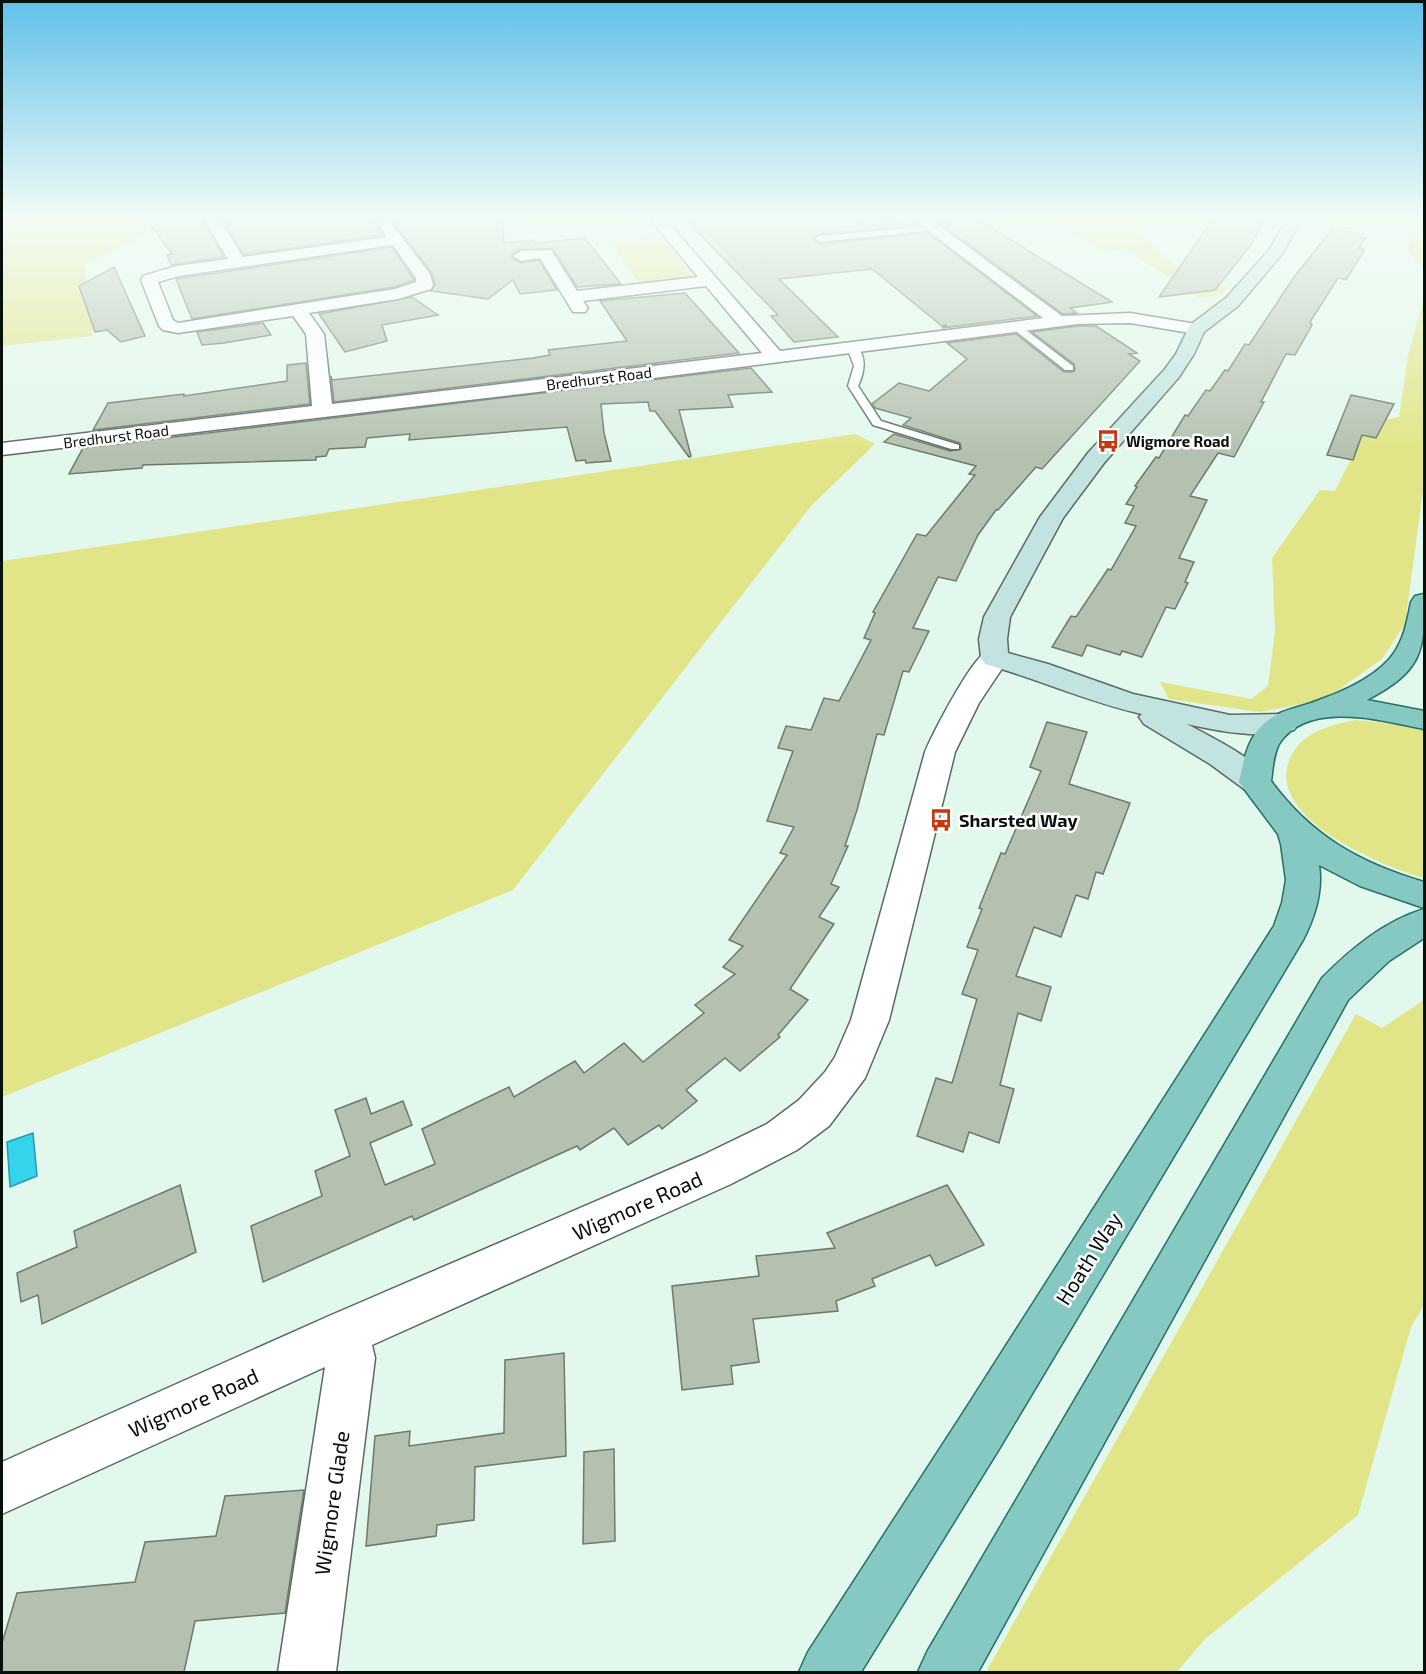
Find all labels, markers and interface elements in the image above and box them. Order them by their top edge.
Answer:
street label: Bredhurst Road [545,363,653,393]
street label: Bredhurst Road [62,421,170,451]
bus stop icon: Wigmore Road [1095,428,1121,454]
place label: Wigmore Road [1126,432,1230,450]
bus stop icon: Sharsted Way [928,807,954,833]
place label: Sharsted Way [959,809,1078,831]
street label: Wigmore Road [568,1165,706,1245]
street label: Hoath Way [1050,1207,1126,1309]
street label: Wigmore Road [124,1362,262,1442]
street label: Wigmore Glade [308,1429,354,1577]

